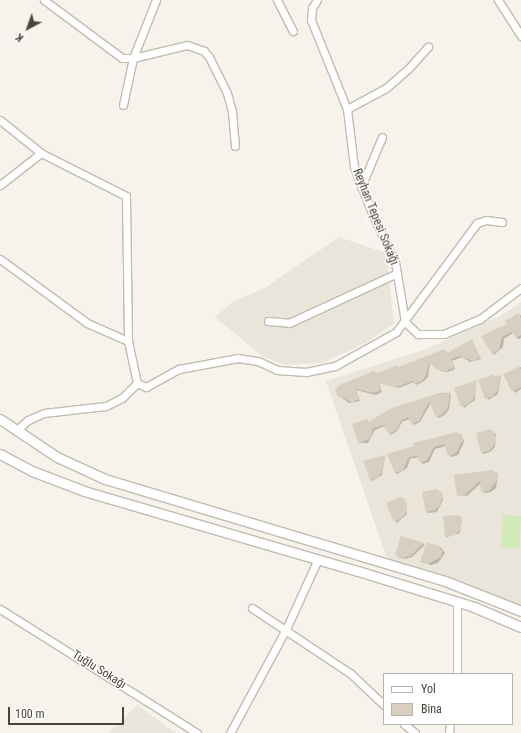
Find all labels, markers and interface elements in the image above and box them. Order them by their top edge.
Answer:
north arrow [8,8,48,48]
text: K [13,31,26,44]
street label: Reyhan Tepesi Sokağı [349,167,401,267]
street label: Tuğlu Sokağı [69,648,129,692]
legend [383,673,513,725]
text: Yol [421,682,436,696]
scale bar [10,699,126,725]
text: Bina [421,702,442,716]
text: 100 m [15,707,45,721]

